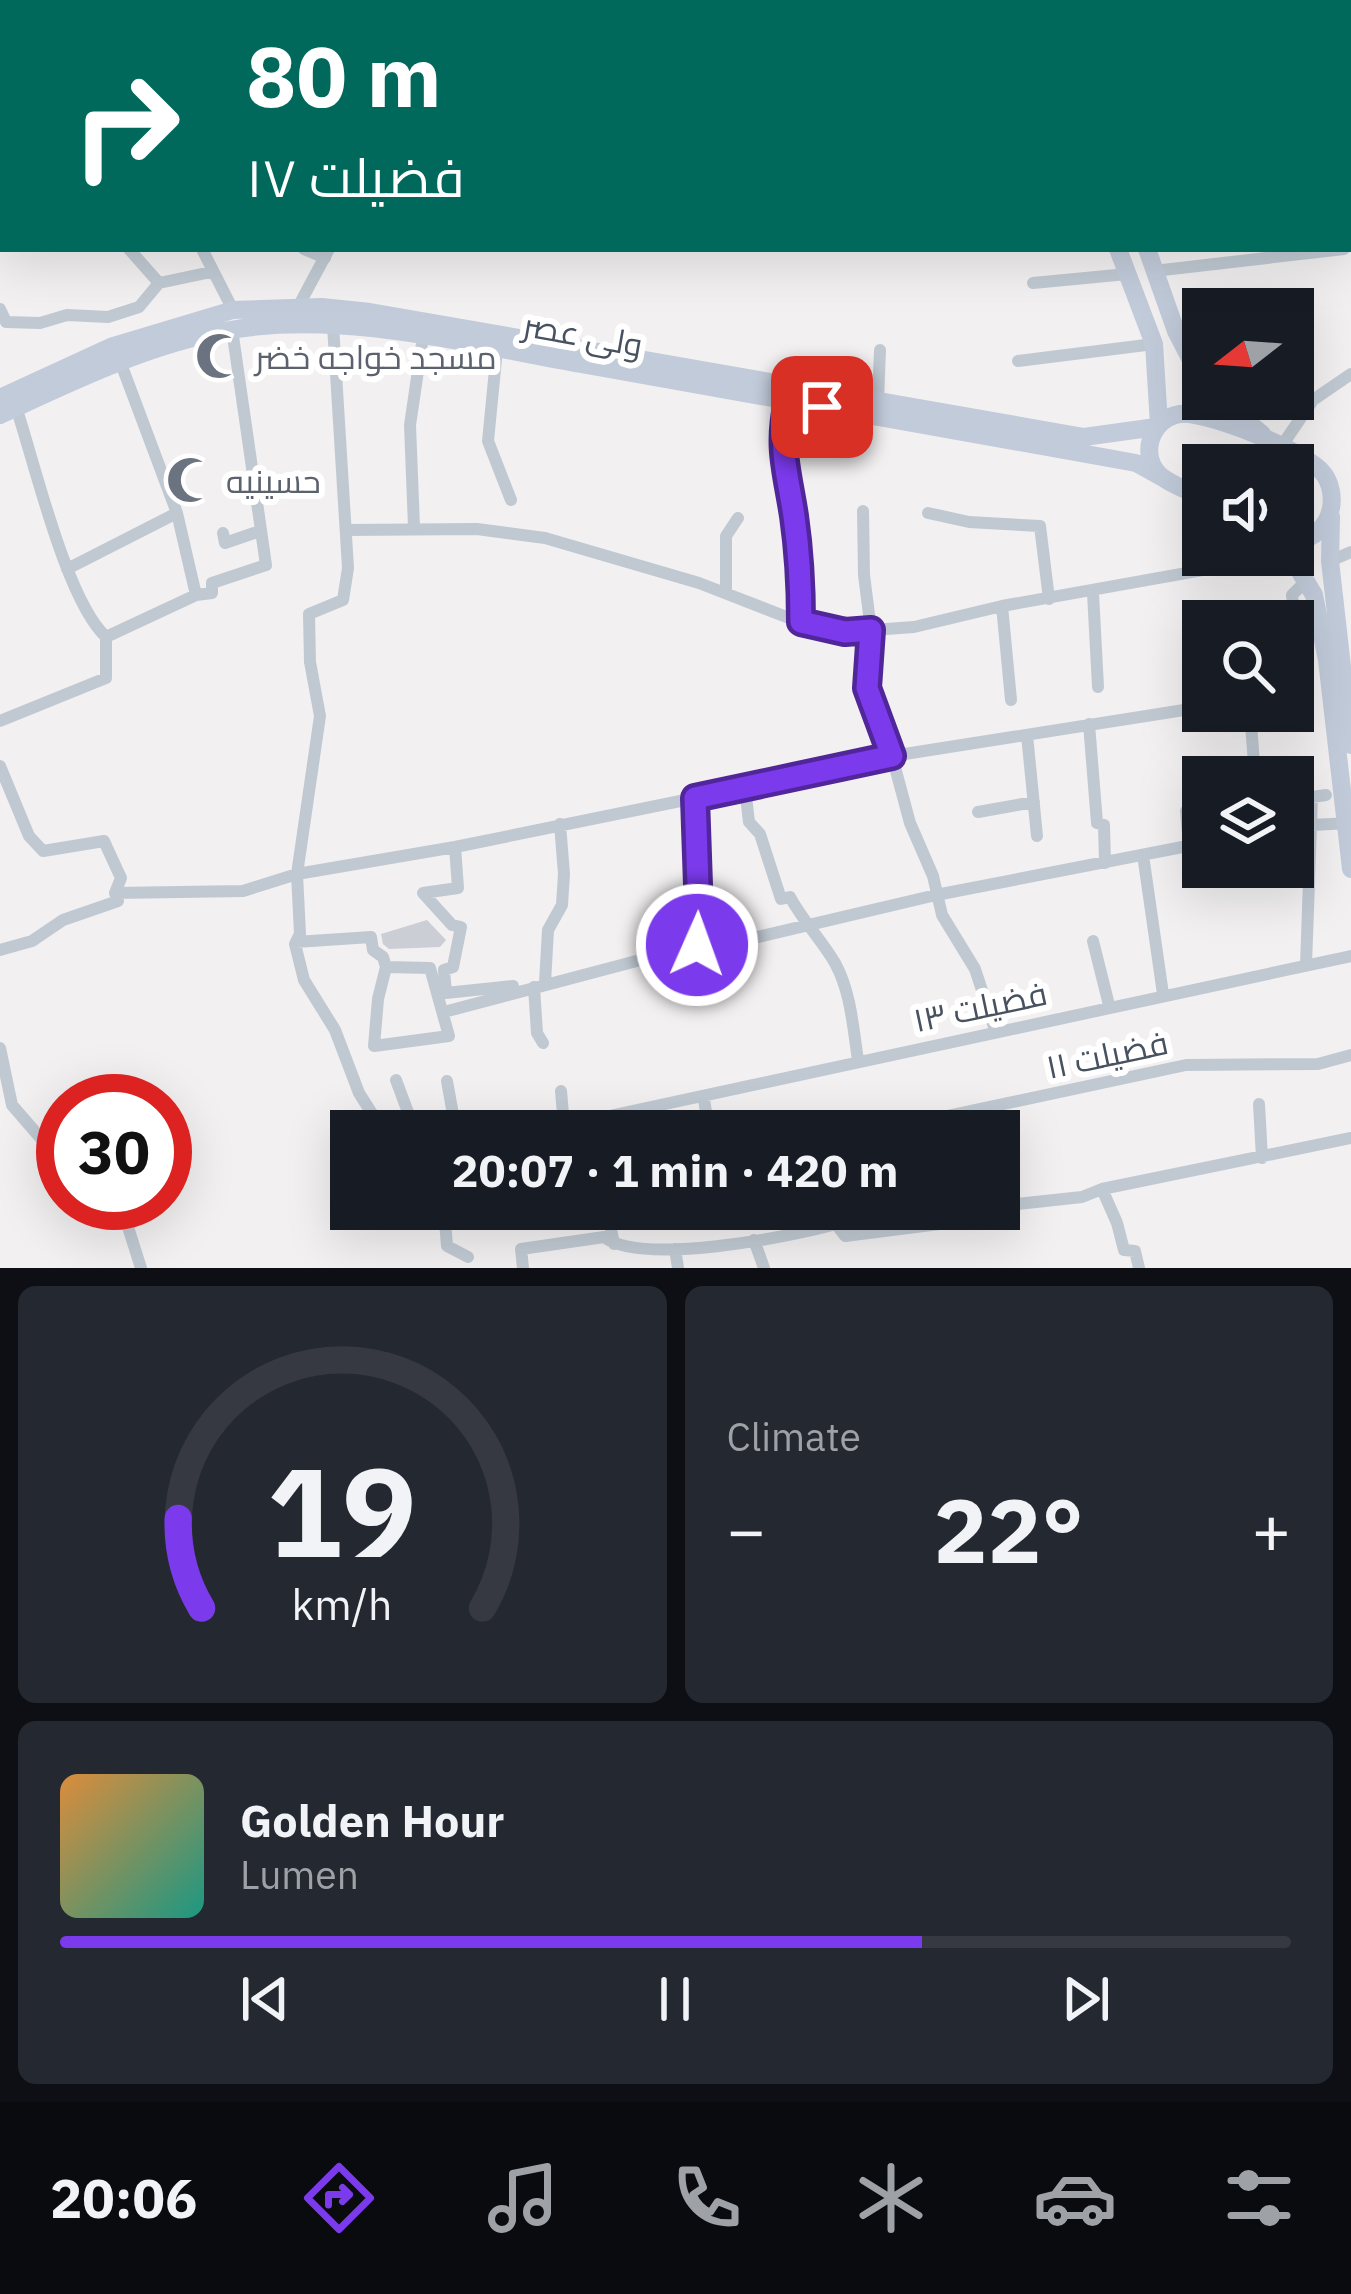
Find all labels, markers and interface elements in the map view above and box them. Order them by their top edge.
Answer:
text: 80 m [246,21,442,130]
icon: right [48,48,204,204]
text: فضیلت ۱۷ [246,142,465,212]
north arrow [1182,288,1314,420]
map controls [1182,288,1314,888]
street label: ولی عصر [518,302,646,366]
mosque icon: مسجد خواجه خضر [194,331,244,381]
place label: مسجد خواجه خضر [253,335,497,378]
pin [771,356,873,458]
icon: arrive [789,374,855,440]
button: sound [1182,444,1314,576]
mosque icon: حسینیه [165,455,215,505]
place label: حسینیه [226,459,321,502]
button: search [1182,600,1314,732]
button: layers [1182,756,1314,888]
position arrow [634,882,760,1008]
street label: فضیلت ۱۳ [909,971,1051,1041]
street label: فضیلت ۱۱ [1042,1020,1172,1088]
speed limit sign: 30 [36,1074,192,1230]
text: 20:07 · 1 min · 420 m [452,1141,898,1199]
text: Climate [727,1411,861,1462]
text: 19 [267,1429,417,1591]
text: 22° [934,1471,1084,1588]
text: − [727,1486,766,1572]
text: + [1251,1486,1291,1572]
text: km/h [292,1575,393,1631]
text: Golden Hour [240,1791,504,1849]
text: Lumen [240,1849,359,1900]
icon: previous [232,1966,298,2032]
icon: pause [642,1966,708,2032]
icon: next [1053,1966,1119,2032]
icon: directions [297,2156,381,2240]
icon: music [481,2156,565,2240]
icon: phone [665,2156,749,2240]
icon: climate [849,2156,933,2240]
icon: car [1033,2156,1117,2240]
icon: filters [1217,2156,1301,2240]
text: 20:06 [50,2163,197,2233]

